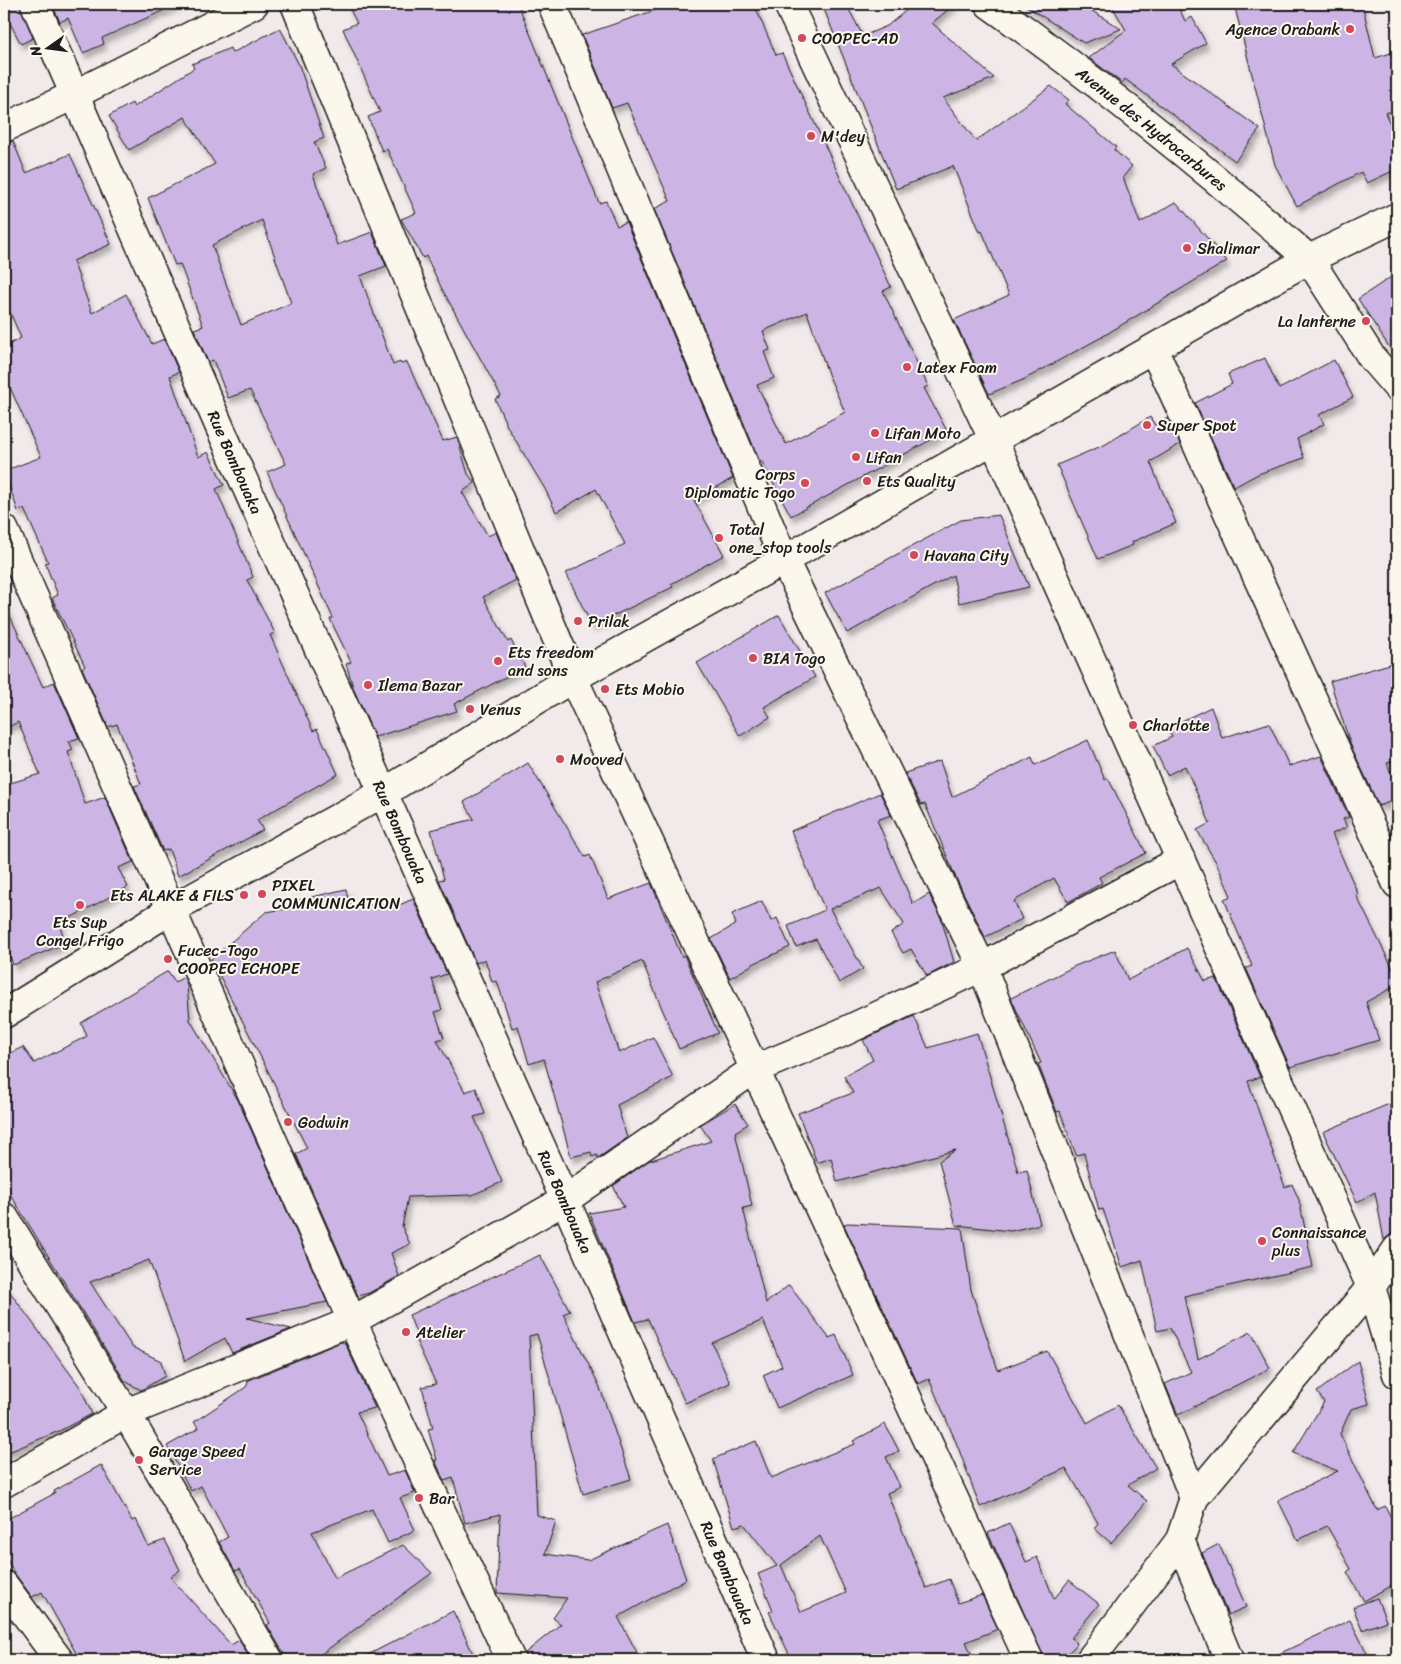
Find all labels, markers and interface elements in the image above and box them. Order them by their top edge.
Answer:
place label: Agence Orabank [1224,15,1341,44]
north arrow [22,22,72,72]
marker: Agence Orabank [1344,23,1356,35]
place label: COOPEC-AD [812,24,898,53]
marker: COOPEC-AD [796,32,808,44]
text: N [22,43,49,60]
street label: Avenue des Hydrocarbures [1069,58,1234,199]
place label: M'dey [821,122,866,151]
marker: M'dey [805,130,817,142]
place label: Shalimar [1197,234,1261,263]
marker: Shalimar [1181,242,1193,254]
place label: La lanterne [1278,307,1356,336]
marker: La lanterne [1360,315,1372,327]
place label: Latex Foam [917,353,997,382]
marker: Latex Foam [901,361,913,373]
street label: Rue Bombouaka [199,406,271,519]
place label: Super Spot [1157,411,1236,440]
place label: Lifan Moto [885,419,961,448]
marker: Super Spot [1141,419,1153,431]
marker: Lifan Moto [869,427,881,439]
place label: Lifan [866,443,902,472]
marker: Lifan [850,451,862,463]
place label: Corps Diplomatic Togo [684,460,795,507]
place label: Ets Quality [877,467,956,496]
marker: Ets Quality [861,475,873,487]
marker: Corps Diplomatic Togo [799,477,811,489]
place label: Total one_stop tools [729,515,832,562]
marker: Total one_stop tools [713,532,725,544]
place label: Havana City [924,541,1009,570]
marker: Havana City [908,549,920,561]
place label: Prilak [588,607,630,636]
marker: Prilak [572,615,584,627]
place label: Ets freedom and sons [508,638,594,685]
place label: BIA Togo [763,644,825,673]
marker: BIA Togo [747,652,759,664]
marker: Ets freedom and sons [492,655,504,667]
place label: Ilema Bazar [377,671,463,700]
place label: Ets Mobio [615,675,685,704]
marker: Ilema Bazar [362,679,374,691]
marker: Ets Mobio [599,683,611,695]
place label: Venus [480,695,522,724]
marker: Venus [464,703,476,715]
place label: Charlotte [1143,711,1210,740]
marker: Charlotte [1127,719,1139,731]
place label: Mooved [570,745,624,774]
marker: Mooved [554,753,566,765]
street label: Rue Bombouaka [364,775,436,889]
place label: PIXEL COMMUNICATION [272,871,400,918]
place label: Ets ALAKE & FILS [110,881,234,910]
marker: PIXEL COMMUNICATION [256,888,268,900]
marker: Ets ALAKE & FILS [238,889,250,901]
marker: Ets Sup Congel Frigo [74,899,86,911]
place label: Ets Sup Congel Frigo [36,908,124,955]
place label: Fucec-Togo COOPEC ECHOPE [178,936,300,983]
marker: Fucec-Togo COOPEC ECHOPE [162,953,174,965]
place label: Godwin [298,1108,349,1137]
marker: Godwin [282,1116,294,1128]
street label: Rue Bombouaka [529,1145,601,1259]
place label: Connaissance plus [1271,1218,1367,1265]
marker: Connaissance plus [1256,1235,1268,1247]
place label: Atelier [415,1318,466,1347]
marker: Atelier [400,1326,412,1338]
place label: Garage Speed Service [149,1437,246,1484]
marker: Garage Speed Service [133,1454,145,1466]
place label: Bar [429,1484,455,1513]
marker: Bar [413,1492,425,1504]
street label: Rue Bombouaka [692,1516,763,1630]

